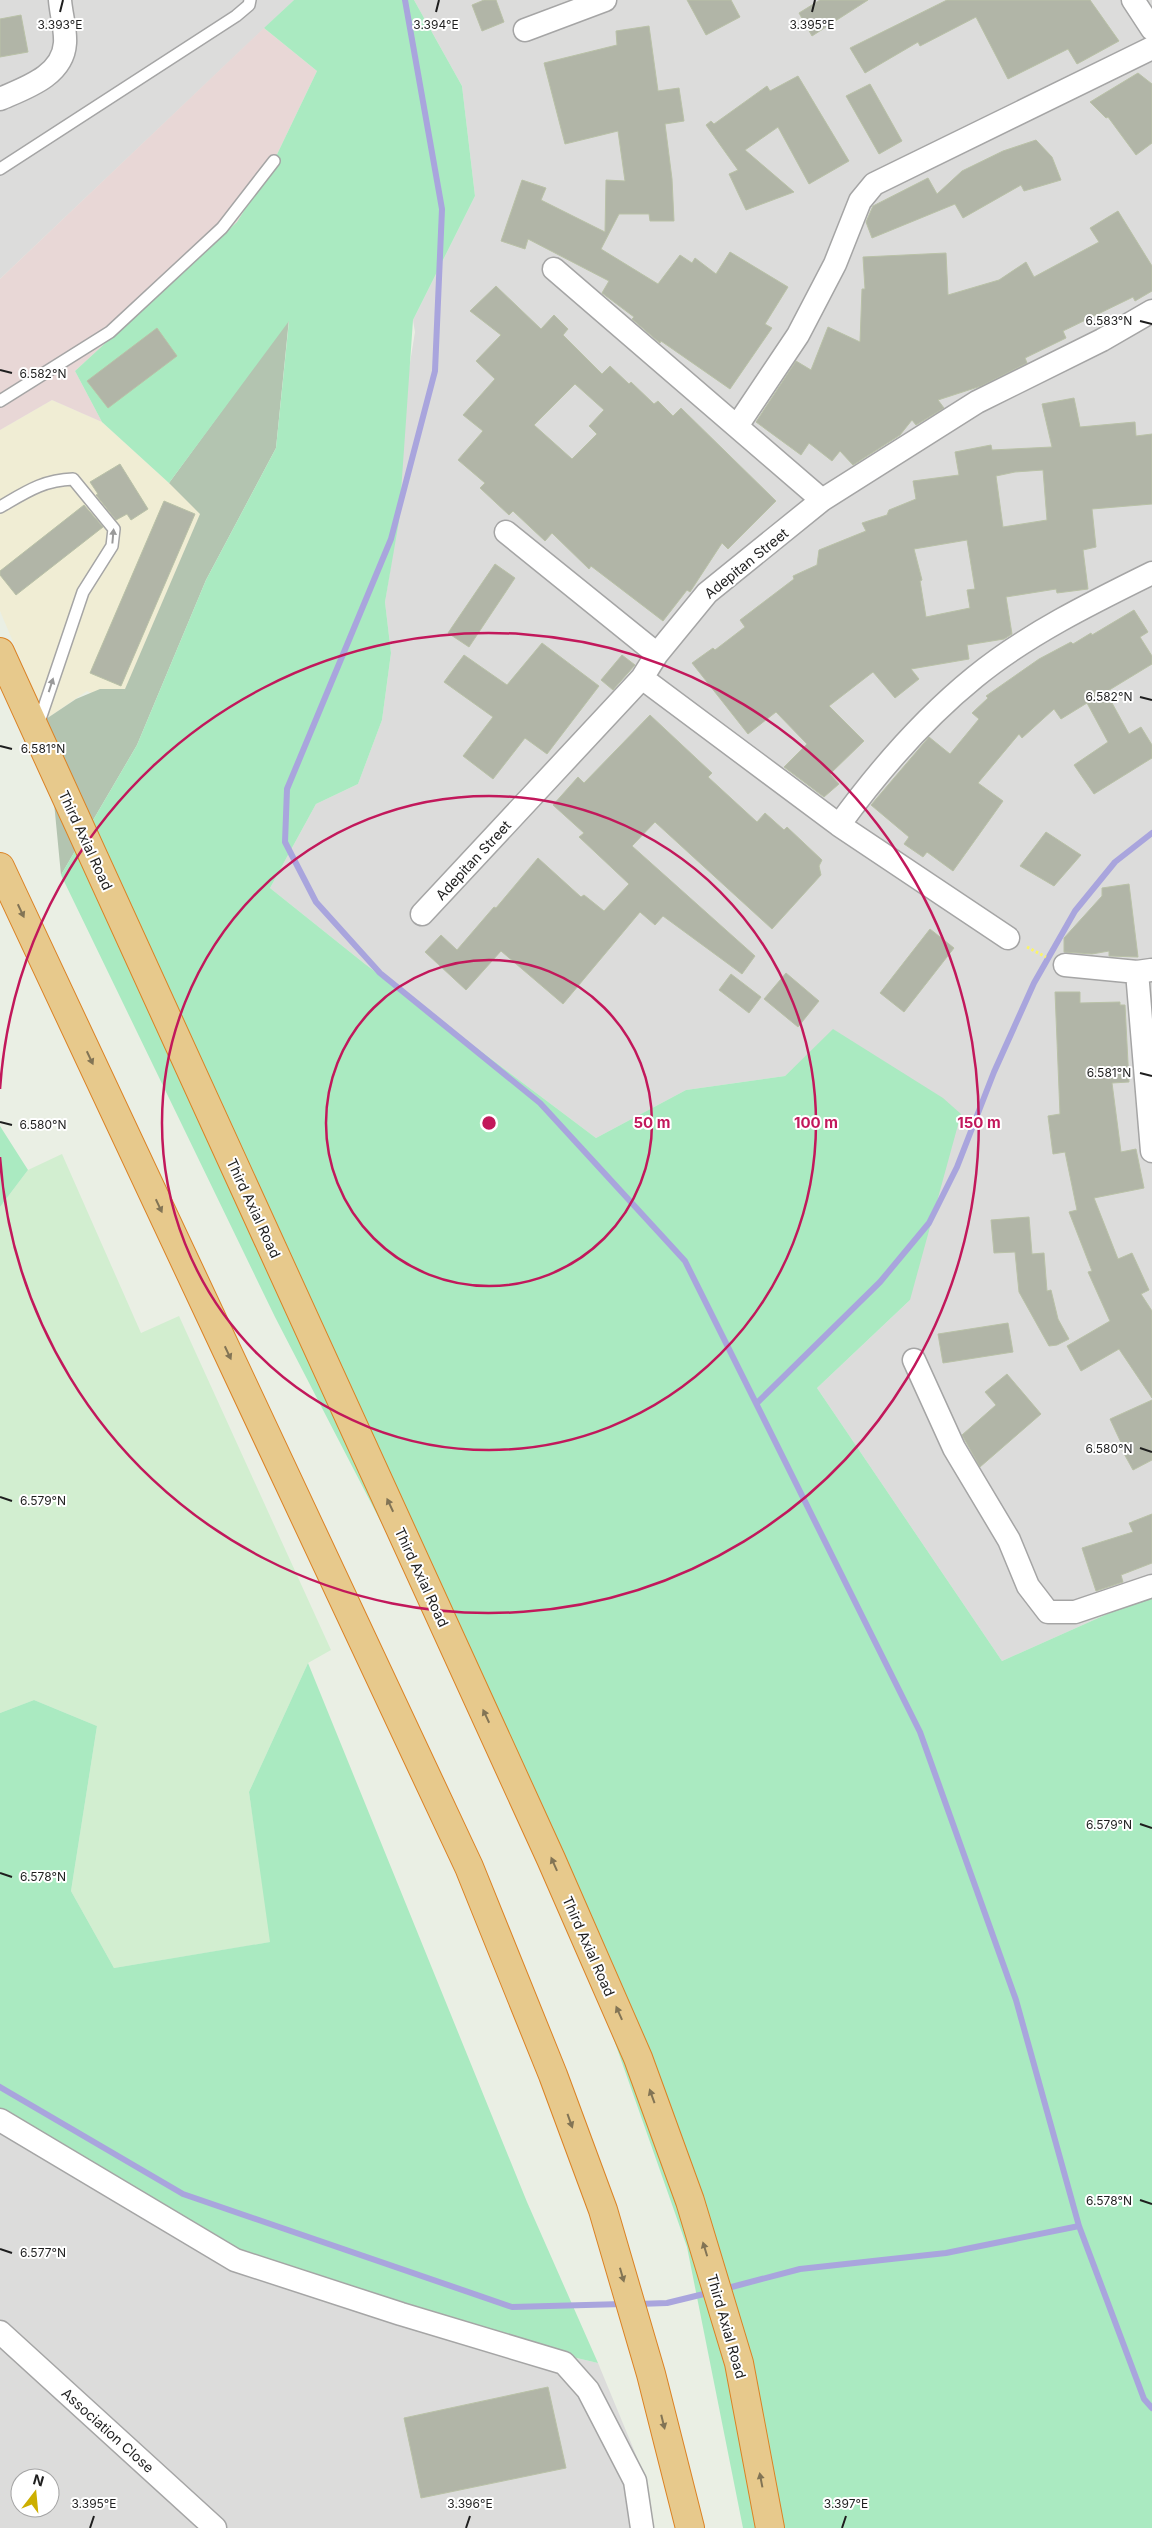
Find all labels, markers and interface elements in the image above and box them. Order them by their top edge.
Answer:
text: 3.393°E [37,17,83,32]
text: 3.394°E [413,17,459,32]
text: 3.395°E [789,17,835,32]
text: 6.583°N [1086,313,1132,328]
text: 6.582°N [20,366,66,381]
street label: Adepitan Street [701,524,792,602]
one-way arrow [109,528,117,544]
one-way arrow [48,677,55,692]
text: 6.582°N [1086,689,1132,704]
text: 6.581°N [21,741,65,756]
street label: Third Axial Road [55,788,117,892]
street label: Adepitan Street [432,816,514,903]
one-way arrow [17,904,25,918]
one-way arrow [85,1051,94,1066]
text: 6.581°N [1087,1065,1131,1080]
text: 50 m [634,1113,670,1132]
text: 100 m [794,1113,838,1132]
text: 150 m [957,1113,1001,1132]
centre of rings [480,1114,498,1132]
text: 6.580°N [19,1117,67,1132]
street label: Third Axial Road [223,1156,285,1260]
one-way arrow [154,1198,163,1213]
one-way arrow [224,1346,232,1360]
text: 6.580°N [1085,1441,1133,1456]
text: 6.579°N [20,1493,66,1508]
one-way arrow [385,1498,393,1512]
street label: Third Axial Road [391,1525,453,1629]
one-way arrow [482,1709,490,1723]
text: 6.579°N [1086,1817,1132,1832]
one-way arrow [549,1857,557,1871]
text: 6.578°N [20,1869,66,1884]
street label: Third Axial Road [559,1893,619,1999]
one-way arrow [614,2006,622,2020]
one-way arrow [648,2088,655,2103]
one-way arrow [566,2114,574,2129]
text: 6.578°N [1086,2193,1132,2208]
one-way arrow [700,2242,708,2257]
text: 6.577°N [20,2245,66,2260]
one-way arrow [619,2267,627,2282]
street label: Third Axial Road [704,2272,750,2380]
street label: Association Close [58,2384,158,2476]
one-way arrow [659,2414,667,2429]
north arrow [10,2468,60,2518]
text: N [31,2470,46,2490]
one-way arrow [756,2472,764,2488]
text: 3.395°E [71,2496,117,2511]
text: 3.396°E [447,2496,493,2511]
text: 3.397°E [824,2496,868,2511]

